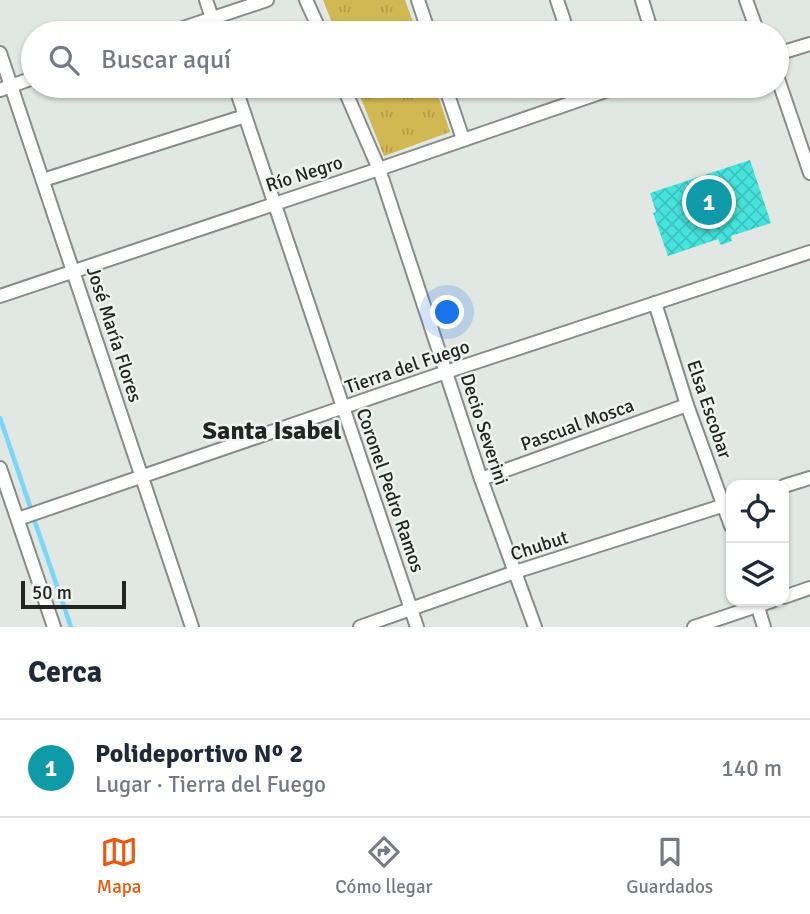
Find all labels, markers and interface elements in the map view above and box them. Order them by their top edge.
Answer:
search box [21,21,789,98]
icon: search [45,41,83,79]
text: Buscar aquí [101,44,231,76]
street label: Río Negro [263,150,346,198]
pin: 1 [686,176,732,228]
street label: José María Flores [81,263,147,405]
your location [430,295,464,329]
street label: Tierra del Fuego [342,334,473,399]
street label: Elsa Escobar [681,357,737,462]
street label: Decio Severini [455,370,513,488]
street label: Pascual Mosca [517,393,637,457]
street label: Coronel Pedro Ramos [351,405,429,576]
district label: Santa Isabel [203,415,341,447]
map controls [726,480,789,606]
button: locate [726,480,789,543]
street label: Chubut [507,525,572,567]
button: layers [726,543,789,606]
scale bar [21,578,126,610]
text: 50 m [32,581,72,605]
text: Cerca [28,654,102,691]
text: Polideportivo Nº 2 [95,738,303,770]
text: 1 [45,754,57,783]
text: 140 m [721,754,782,783]
text: Lugar · Tierra del Fuego [95,770,326,799]
tab: Mapa [97,833,142,899]
tab: Cómo llegar [335,833,433,899]
tab: Guardados [626,833,713,899]

